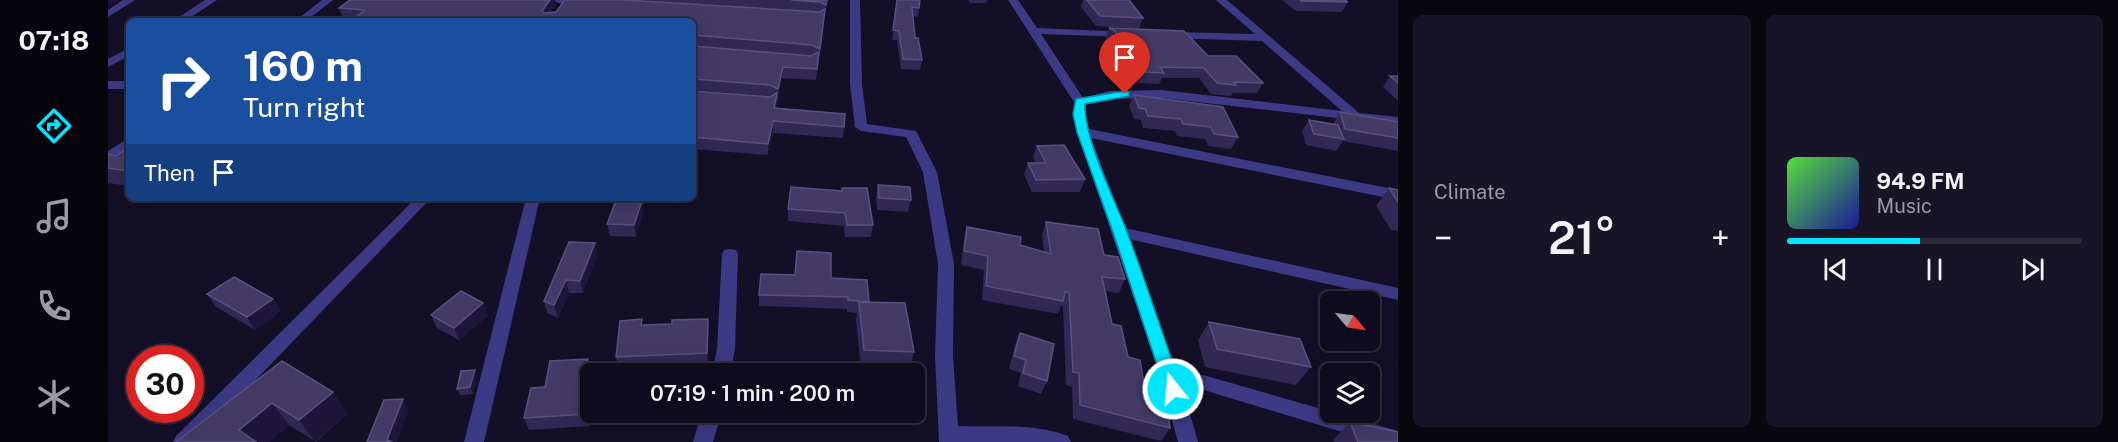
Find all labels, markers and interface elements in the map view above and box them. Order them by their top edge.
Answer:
text: 07:18 [19,24,89,56]
pin [1099,32,1150,94]
text: 160 m [243,41,363,90]
icon: arrive [1108,41,1141,74]
icon: right [144,42,222,120]
text: Turn right [243,91,366,123]
icon: directions [33,105,75,147]
icon: arrive [207,156,240,189]
text: Then [144,160,195,186]
text: 94.9 FM [1877,168,1964,194]
text: Climate [1434,180,1506,204]
text: Music [1877,194,1932,218]
icon: music [33,195,75,237]
text: 21° [1548,211,1616,264]
text: − [1434,219,1452,257]
text: + [1711,219,1729,257]
icon: previous [1819,253,1852,286]
icon: pause [1918,253,1951,286]
icon: next [2016,253,2049,286]
icon: phone [33,285,75,327]
north arrow [1320,291,1380,351]
map controls [1320,291,1380,423]
speed limit sign: 30 [126,345,204,423]
position arrow [1141,357,1205,421]
button: layers [1320,363,1380,423]
icon: climate [33,376,75,418]
text: 07:19 · 1 min · 200 m [650,380,855,406]

